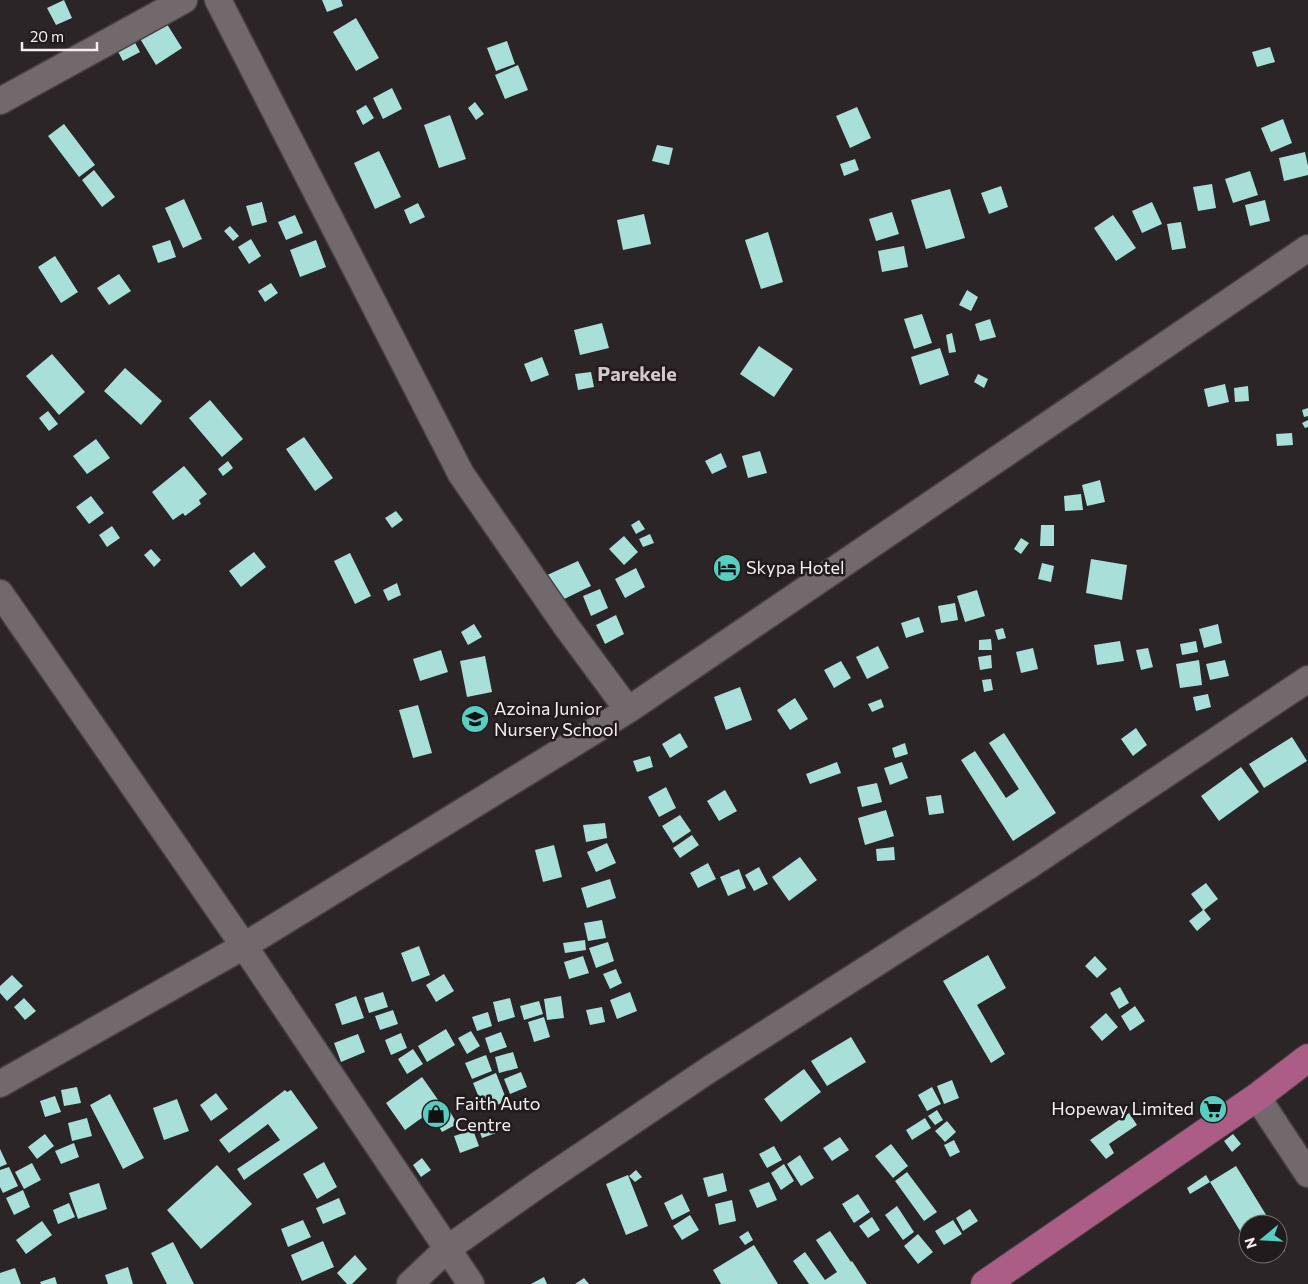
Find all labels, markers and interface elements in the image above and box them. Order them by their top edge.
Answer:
scale bar [22,20,98,52]
text: 20 m [30,27,64,45]
district label: Parekele [597,361,677,385]
hotel icon: Skypa Hotel [712,553,742,583]
place label: Skypa Hotel [746,556,845,578]
place label: Azoina Junior Nursery School [494,697,618,740]
school or university icon: Azoina Junior Nursery School [460,704,490,734]
place label: Faith Auto Centre [455,1092,540,1135]
supermarket icon: Hopeway Limited [1198,1094,1228,1124]
place label: Hopeway Limited [1051,1097,1194,1119]
shop icon: Faith Auto Centre [421,1099,451,1129]
north arrow [1238,1214,1288,1264]
text: N [1240,1236,1260,1251]

